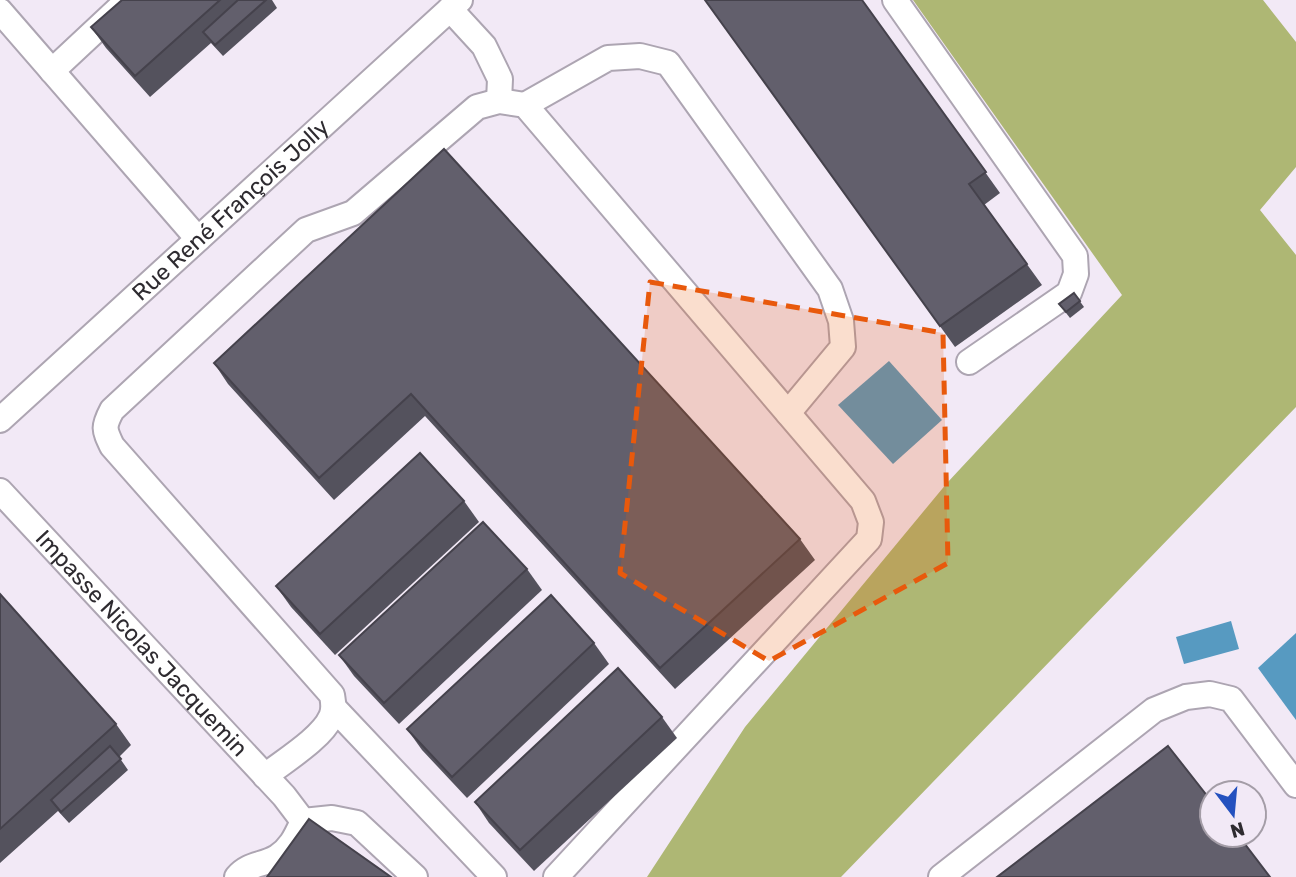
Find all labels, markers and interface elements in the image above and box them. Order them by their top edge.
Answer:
street label: Rue René François Jolly [126,113,335,306]
street label: Impasse Nicolas Jacquemin [30,524,254,762]
north arrow [1198,779,1268,849]
text: N [1228,817,1247,843]

